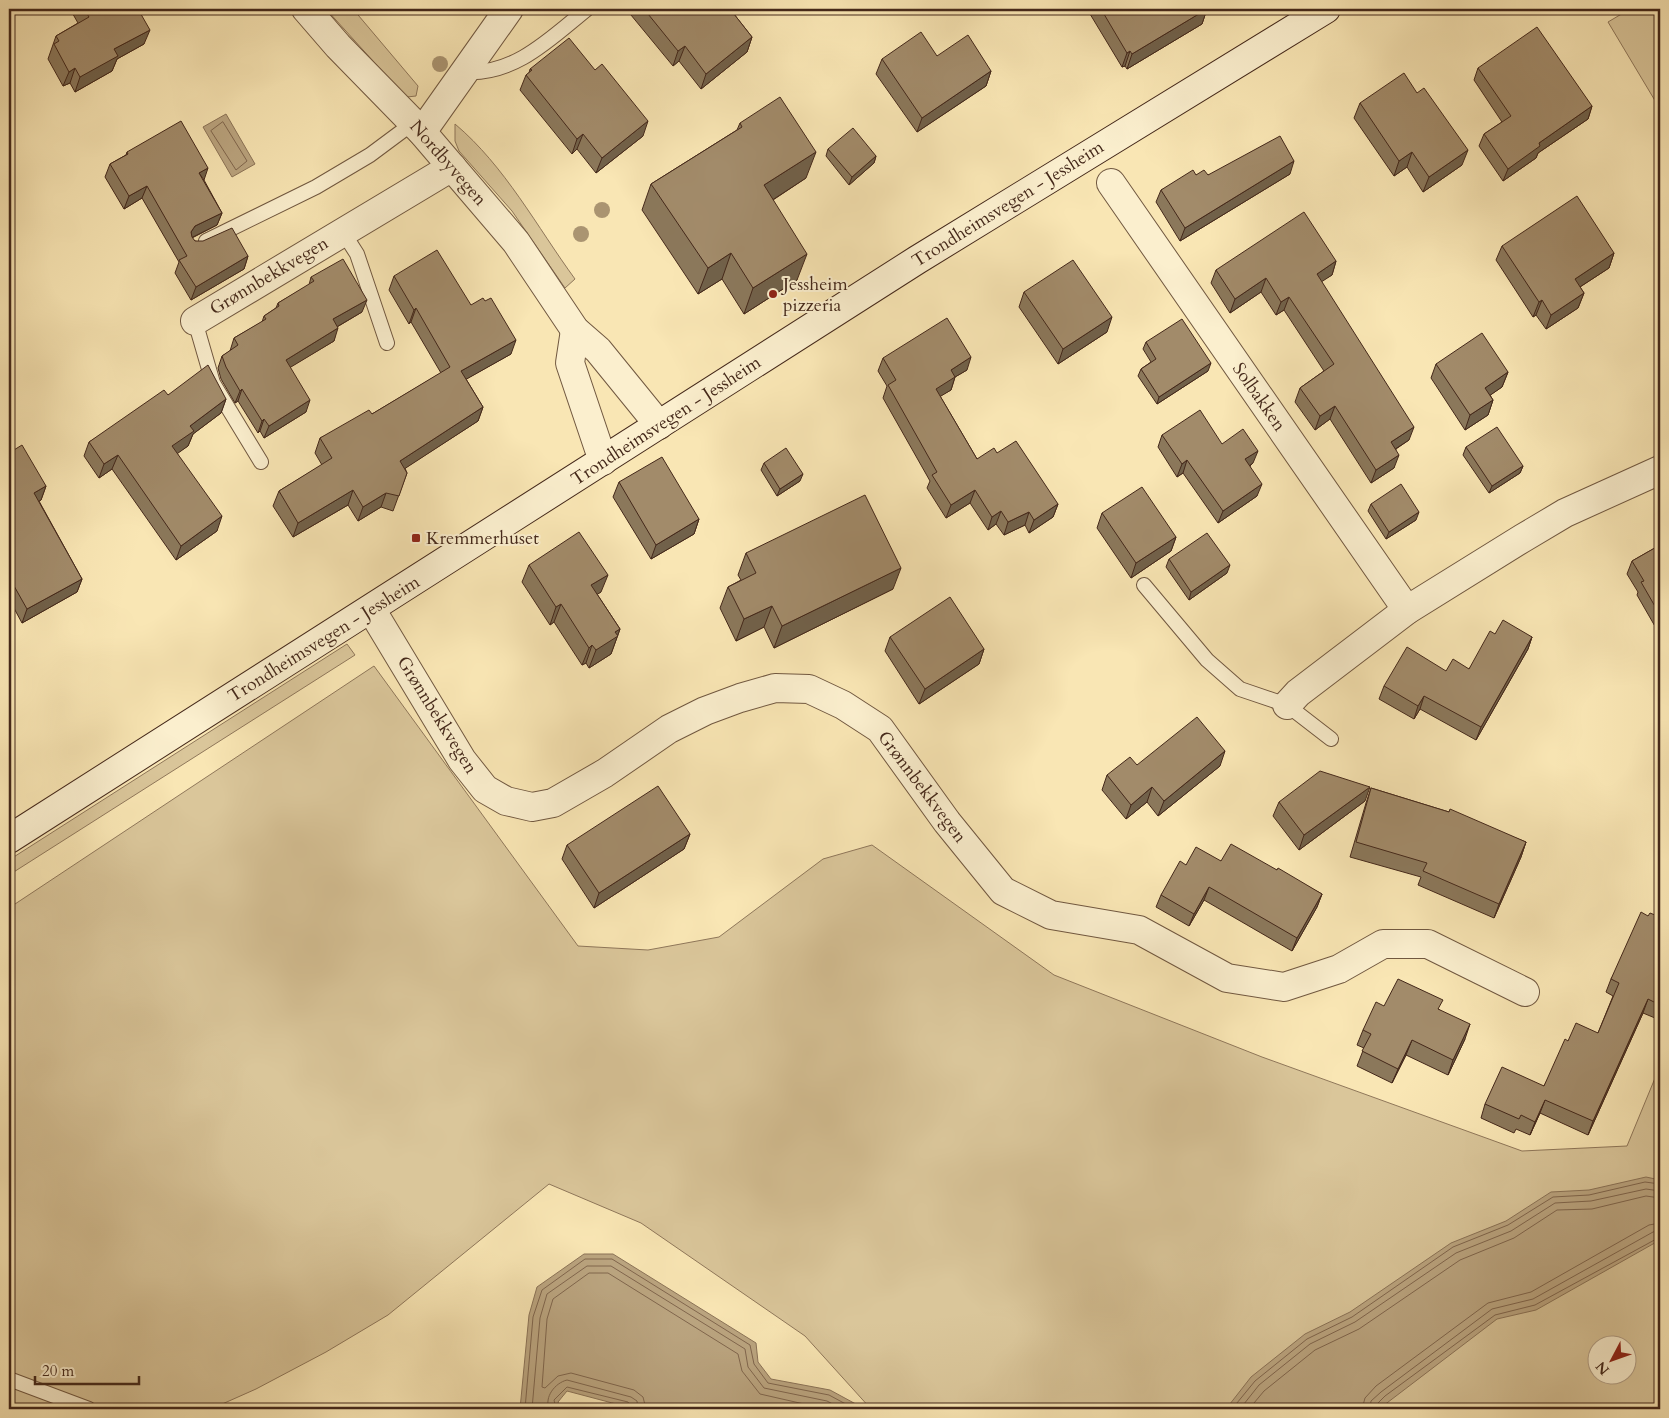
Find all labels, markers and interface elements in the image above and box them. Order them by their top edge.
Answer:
street label: Nordbyvegen [404,115,493,212]
street label: Trondheimsvegen - Jessheim [907,134,1109,273]
street label: Grønnbekkvegen [205,230,334,321]
place label: Jessheim pizzeria [780,272,848,318]
marker: Jessheim pizzeria [767,288,779,300]
street label: Trondheimsvegen - Jessheim [566,350,766,492]
street label: Solbakken [1226,358,1292,437]
place label: Kremmerhuset [426,526,539,551]
marker: Kremmerhuset [410,532,422,544]
street label: Trondheimsvegen - Jessheim [223,569,425,708]
street label: Grønnbekkvegen [391,651,484,779]
street label: Grønnbekkvegen [872,726,973,849]
north arrow [1586,1336,1636,1386]
scale bar [35,1353,139,1385]
text: N [1591,1357,1614,1379]
text: 20 m [42,1361,74,1381]

